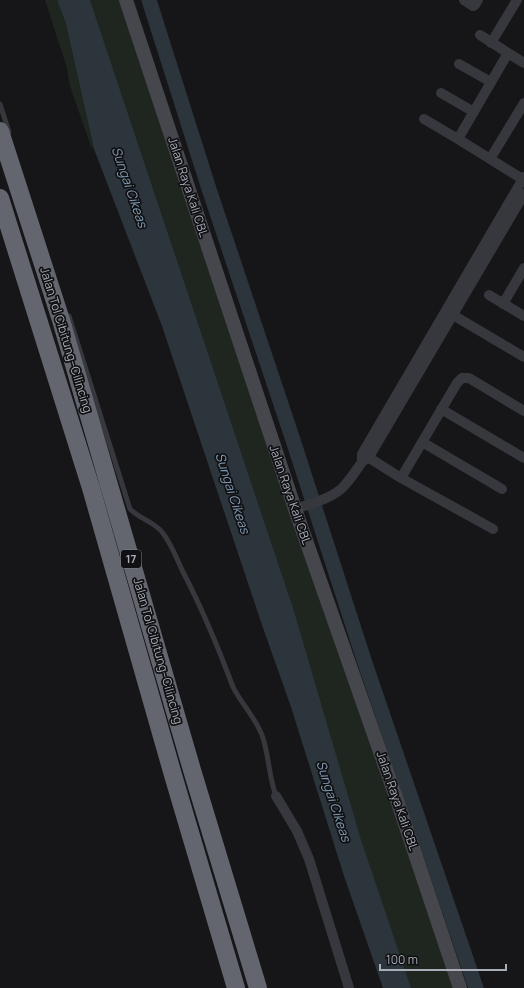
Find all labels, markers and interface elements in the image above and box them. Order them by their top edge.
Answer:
street label: Jalan Raya Kali CBL [164,135,213,239]
water label: Sungai Cikeas [108,144,153,231]
street label: Jalan Tol Cibitung–Cilincing [36,265,97,415]
street label: Jalan Raya Kali CBL [265,443,315,547]
water label: Sungai Cikeas [211,450,255,537]
road number: 17 [121,550,141,568]
street label: Jalan Tol Cibitung–Cilincing [129,576,187,726]
street label: Jalan Raya Kali CBL [372,749,422,853]
water label: Sungai Cikeas [312,758,356,845]
scale bar [380,946,506,972]
text: 100 m [386,951,418,968]

